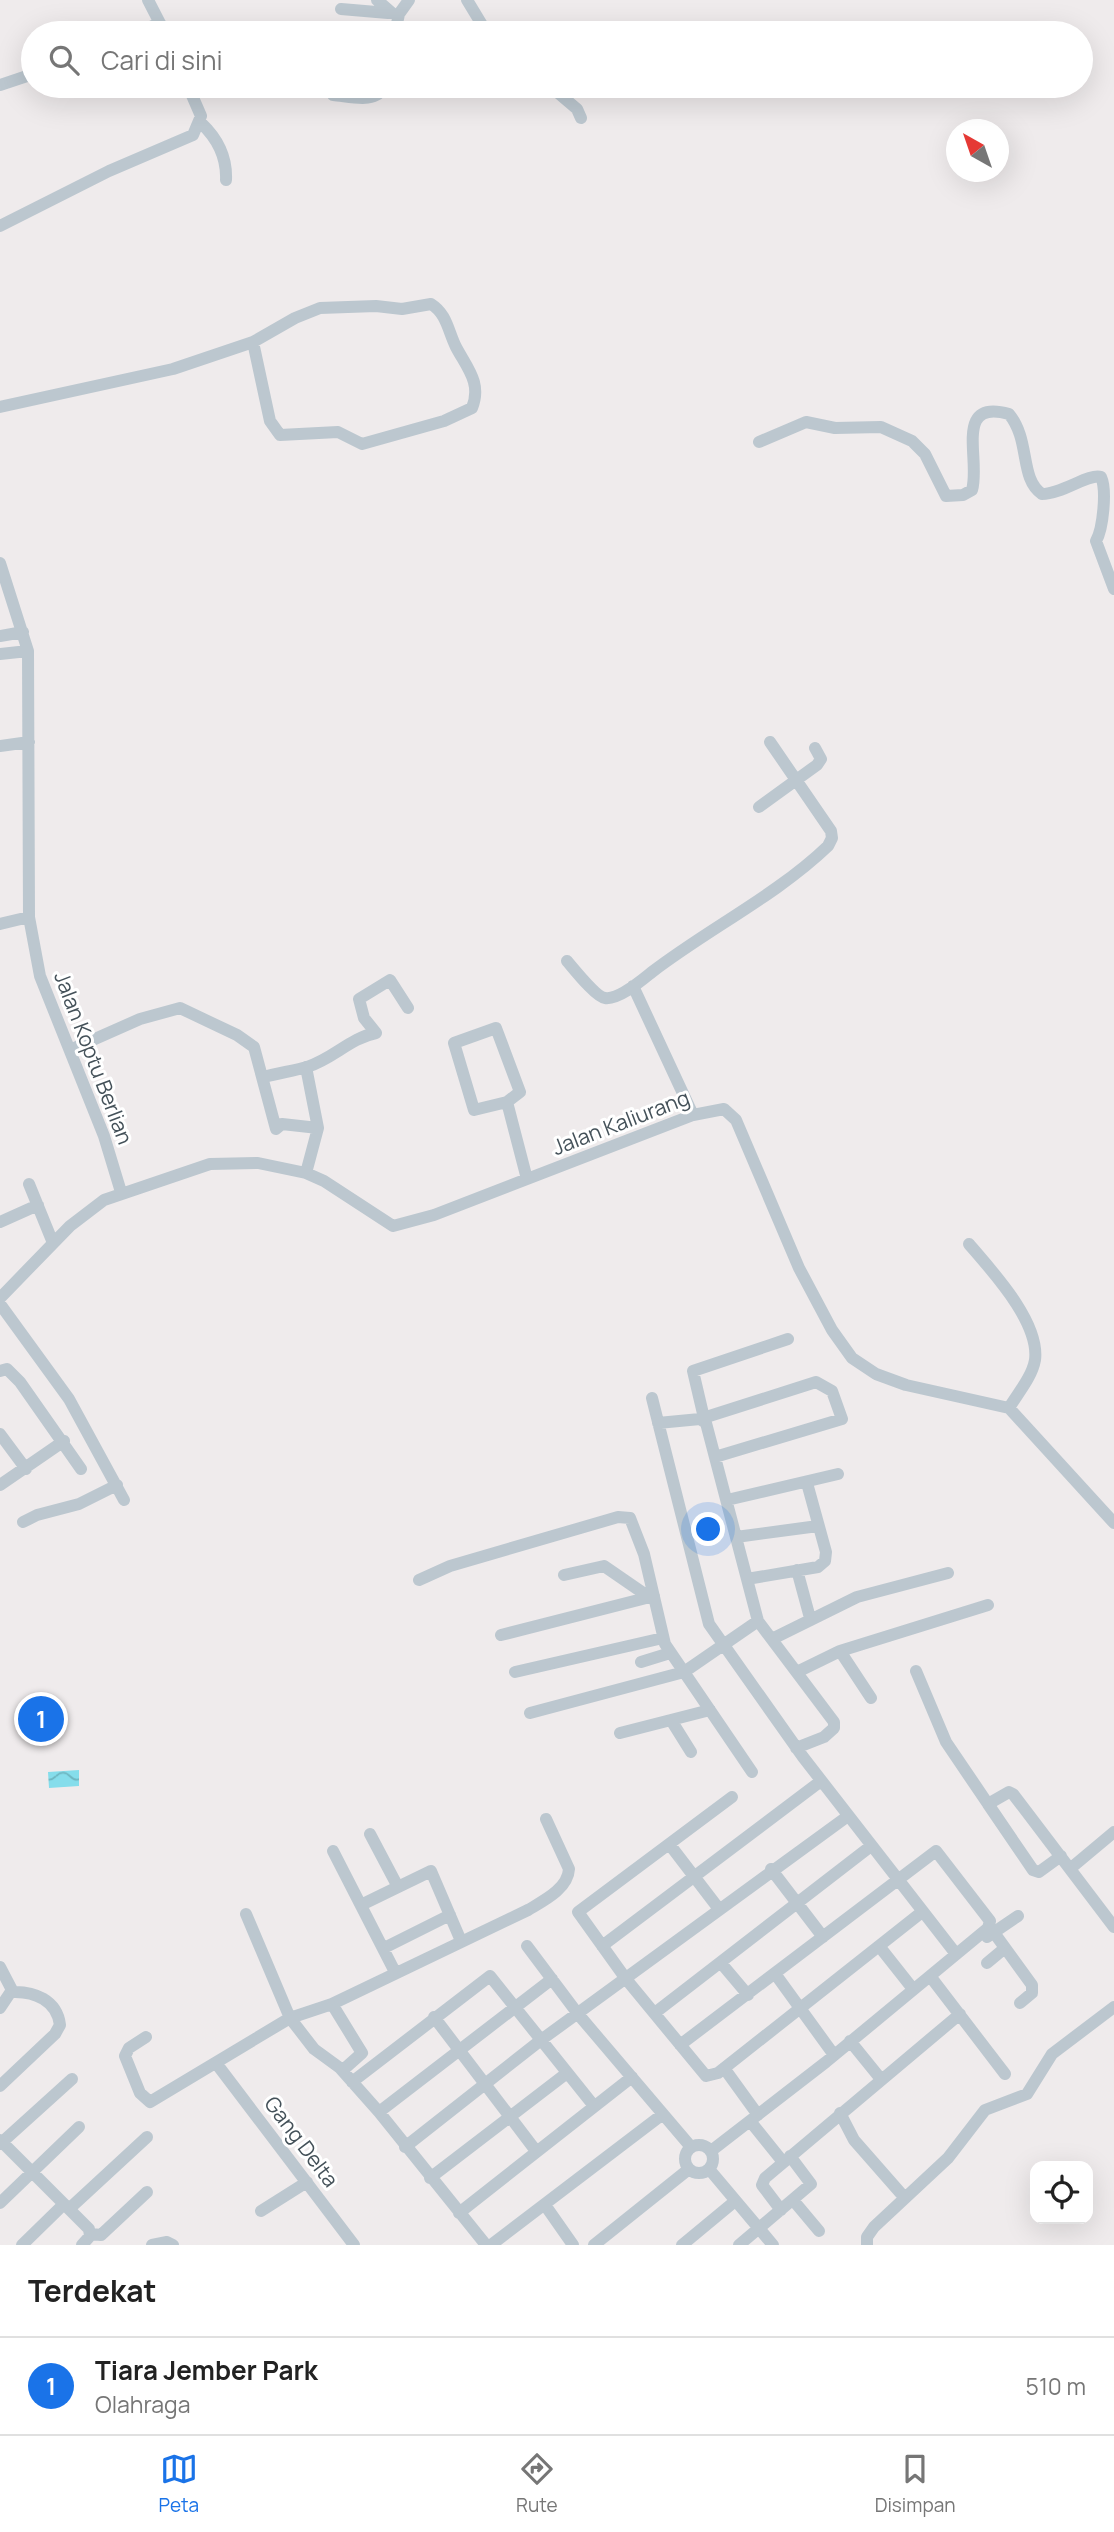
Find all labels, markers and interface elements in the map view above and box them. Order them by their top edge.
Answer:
search box [21,21,1093,98]
icon: search [45,41,83,79]
text: Cari di sini [101,42,223,78]
north arrow [946,119,1009,182]
street label: Jalan Koptu Berlian [48,967,140,1148]
street label: Jalan Kaliurang [548,1083,693,1161]
your location [691,1512,725,1546]
pin: 1 [18,1693,64,1745]
street label: Gang Delta [258,2090,345,2193]
map controls [1030,2161,1093,2224]
button: locate [1030,2161,1093,2224]
text: Terdekat [28,2270,157,2311]
text: Tiara Jember Park [95,2352,318,2388]
text: 1 [46,2370,56,2402]
text: 510 m [1026,2370,1086,2402]
text: Olahraga [95,2388,190,2420]
tab: Peta [158,2450,199,2518]
tab: Rute [516,2450,558,2518]
tab: Disimpan [875,2450,955,2518]

